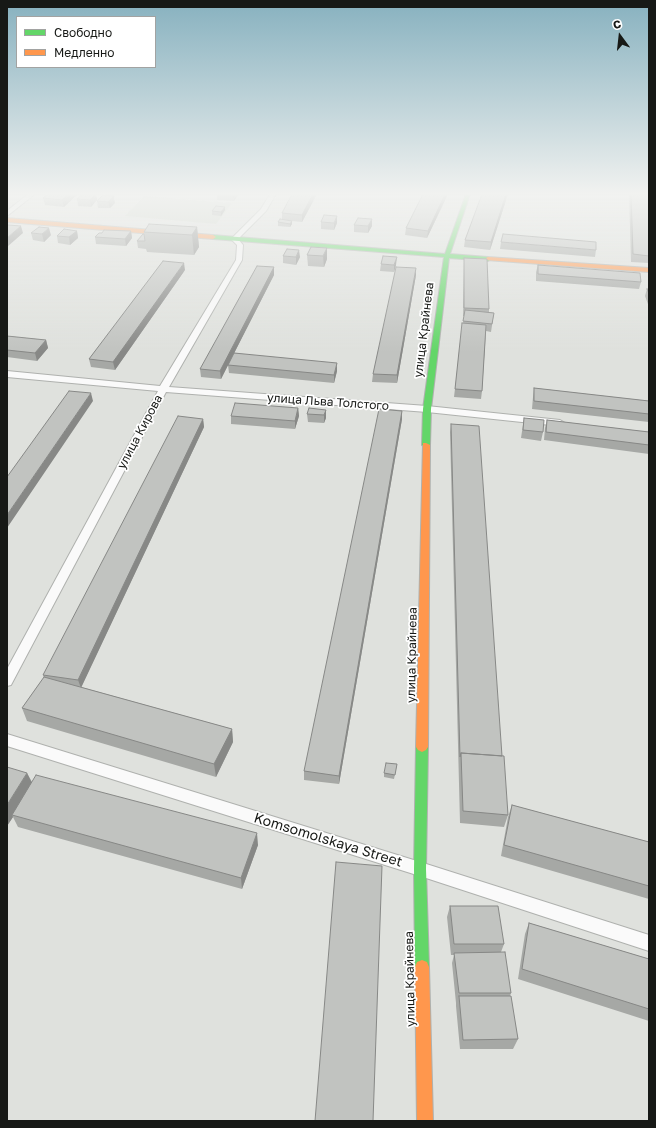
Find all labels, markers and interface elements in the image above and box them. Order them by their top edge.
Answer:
legend [16,16,156,68]
north arrow [600,16,640,56]
text: С [611,17,622,31]
text: Свободно [54,25,112,40]
text: Медленно [54,45,114,60]
street label: улица Крайнева [411,282,437,378]
street label: улица Льва Толстого [267,391,389,413]
street label: улица Кирова [114,392,166,472]
street label: улица Крайнева [404,607,420,703]
street label: Komsomolskaya Street [252,809,404,871]
street label: улица Крайнева [402,931,418,1027]

